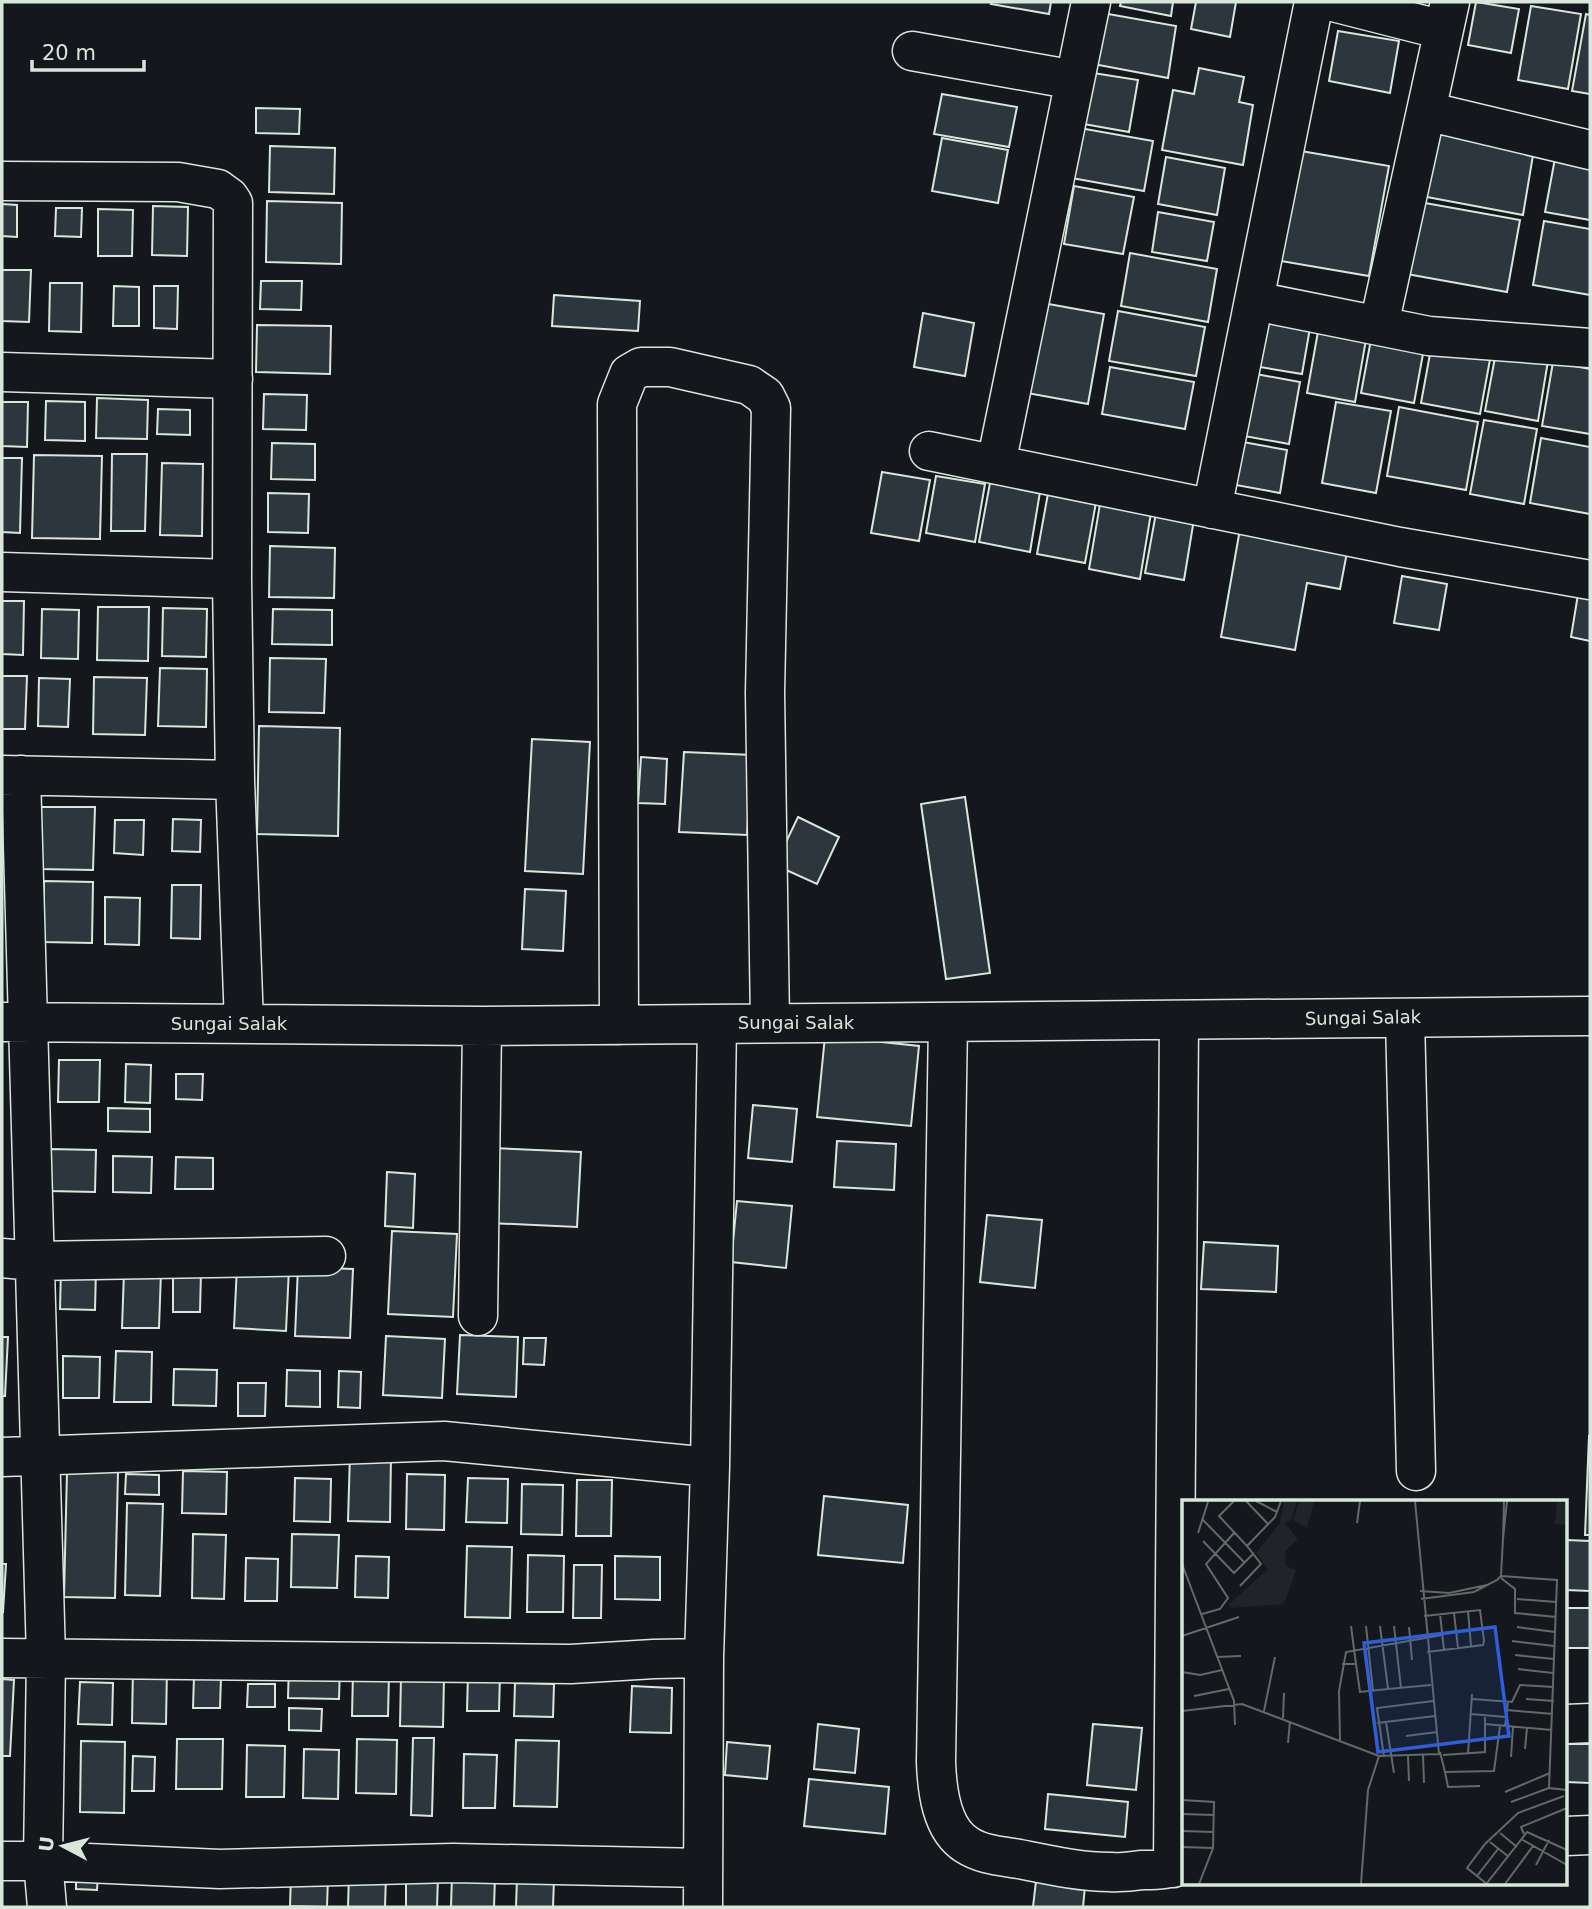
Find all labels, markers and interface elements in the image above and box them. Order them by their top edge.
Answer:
scale bar [32,28,144,72]
text: 20 m [42,41,96,65]
street label: Sungai Salak [1305,1006,1422,1029]
street label: Sungai Salak [738,1012,855,1033]
street label: Sungai Salak [171,1013,288,1034]
inset map [1182,1500,1568,1884]
north arrow [28,1811,98,1881]
text: U [34,1835,58,1853]

